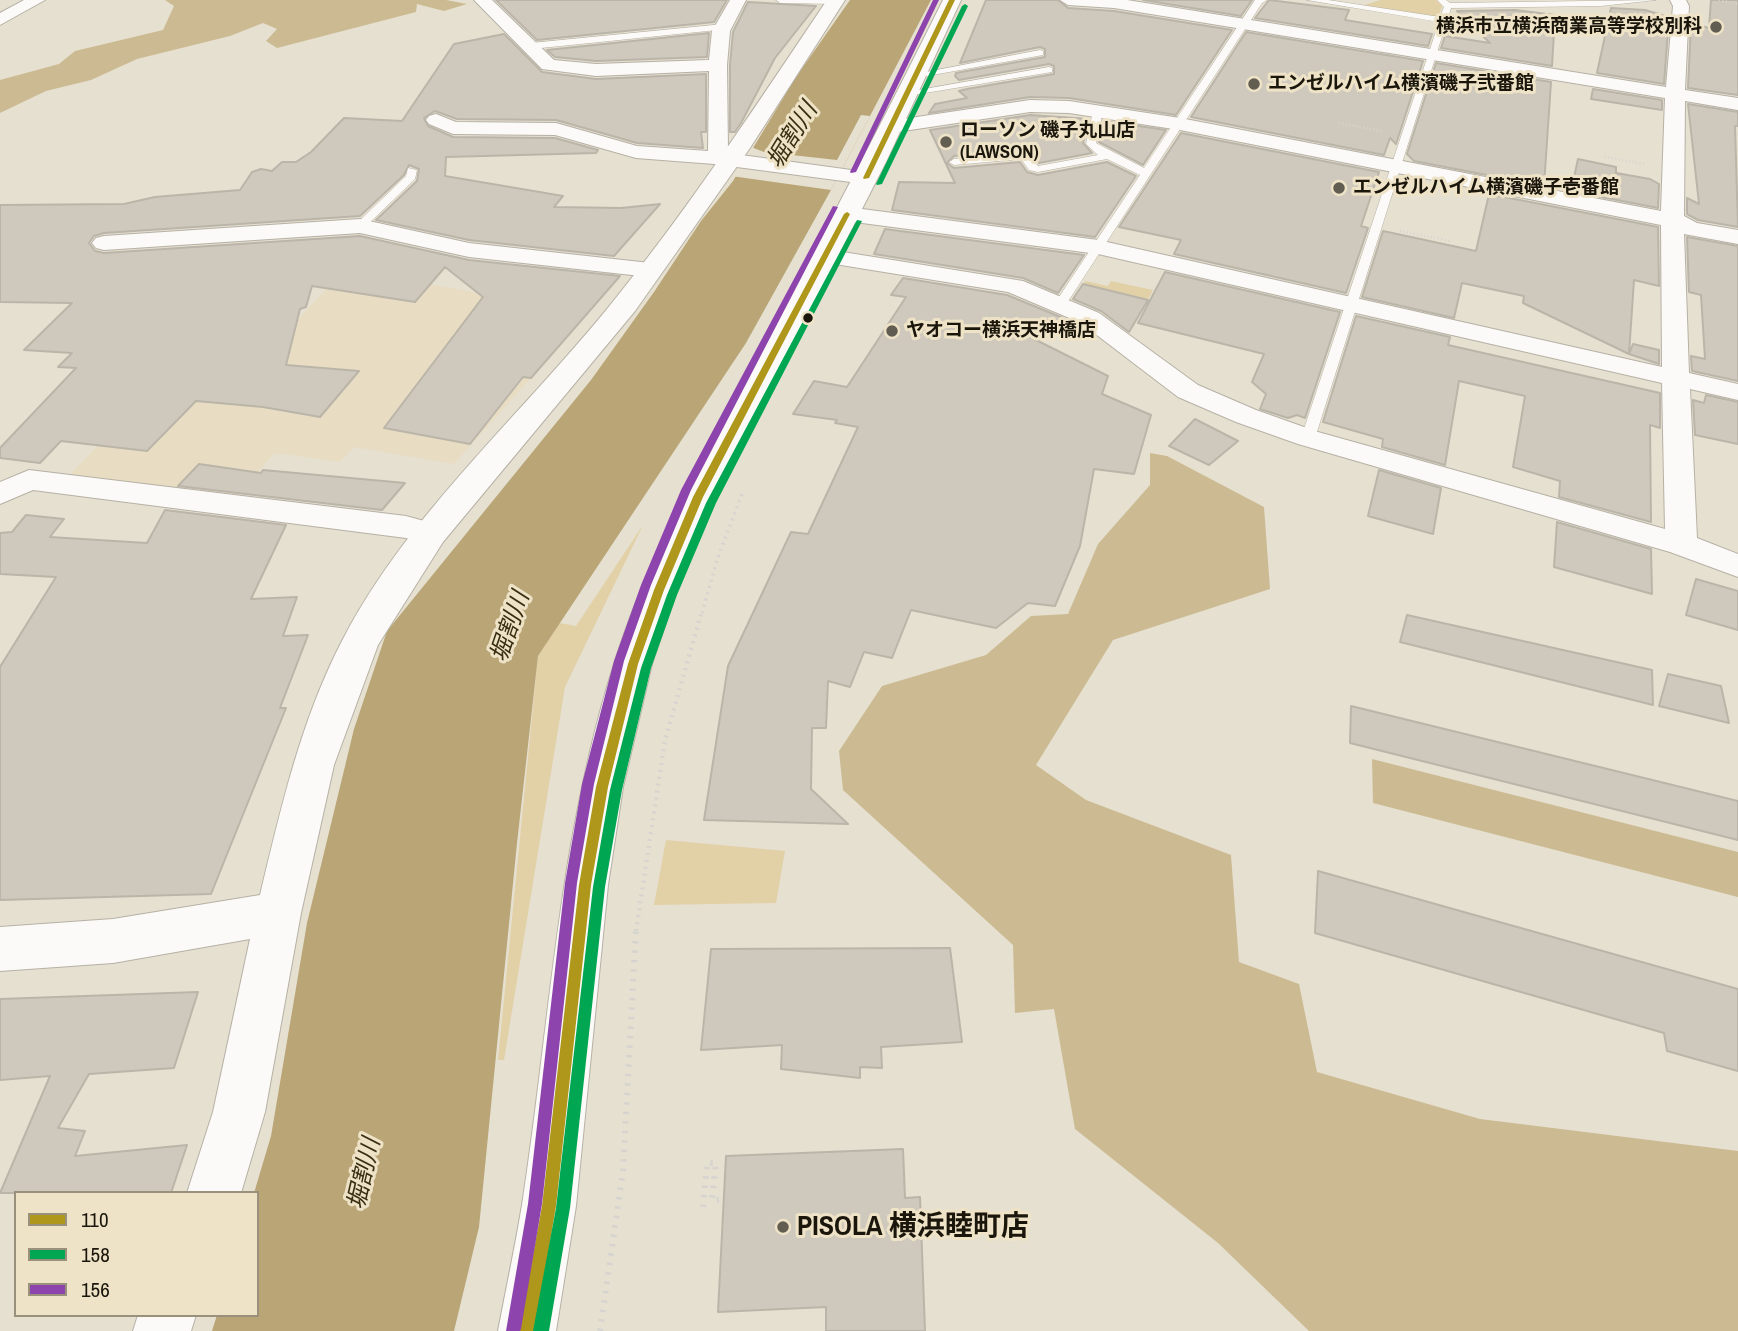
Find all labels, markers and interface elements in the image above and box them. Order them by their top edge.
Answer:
place label: 横浜市立横浜商業高等学校別科 [1436,16,1702,38]
marker: 横浜市立横浜商業高等学校別科 [1708,19,1724,35]
place label: エンゼルハイム横濱磯子弐番館 [1268,73,1534,95]
marker: エンゼルハイム横濱磯子弐番館 [1246,76,1262,92]
water label: 堀割川 [762,98,824,174]
place label: ローソン 磯子丸山店 (LAWSON) [960,120,1135,164]
marker: ローソン 磯子丸山店 (LAWSON) [938,134,954,150]
place label: エンゼルハイム横濱磯子壱番館 [1353,177,1619,199]
marker: エンゼルハイム横濱磯子壱番館 [1331,180,1347,196]
unlabelled marker [801,311,815,325]
place label: ヤオコー横浜天神橋店 [906,320,1096,342]
marker: ヤオコー横浜天神橋店 [884,323,900,339]
water label: 堀割川 [486,588,536,666]
water label: 堀割川 [343,1136,387,1212]
legend [14,1191,259,1317]
text: 110 [81,1205,108,1234]
place label: PISOLA 横浜睦町店 [797,1210,1029,1244]
marker: PISOLA 横浜睦町店 [775,1219,791,1235]
text: 158 [81,1240,110,1269]
text: 156 [81,1275,110,1304]

